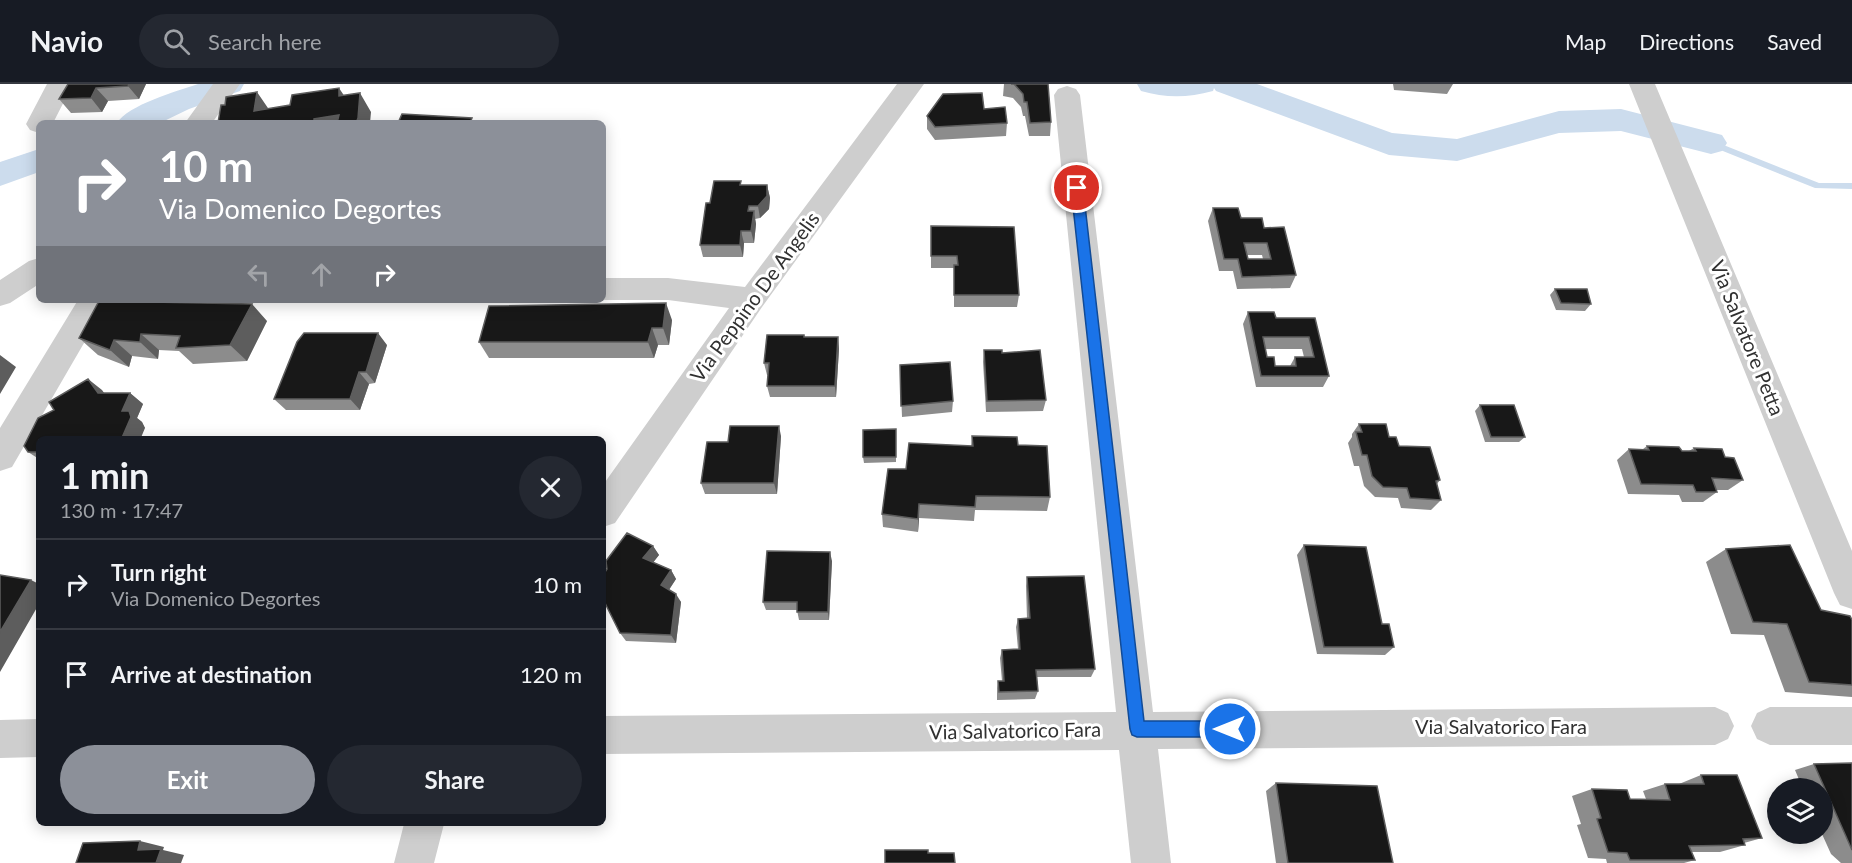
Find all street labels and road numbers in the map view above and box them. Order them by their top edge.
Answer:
street label: Via Peppino De Angelis [685,207,824,386]
street label: Via Salvatore Petta [1706,257,1790,419]
street label: Via Salvatorico Fara [1415,714,1587,738]
street label: Via Salvatorico Fara [929,717,1101,743]

